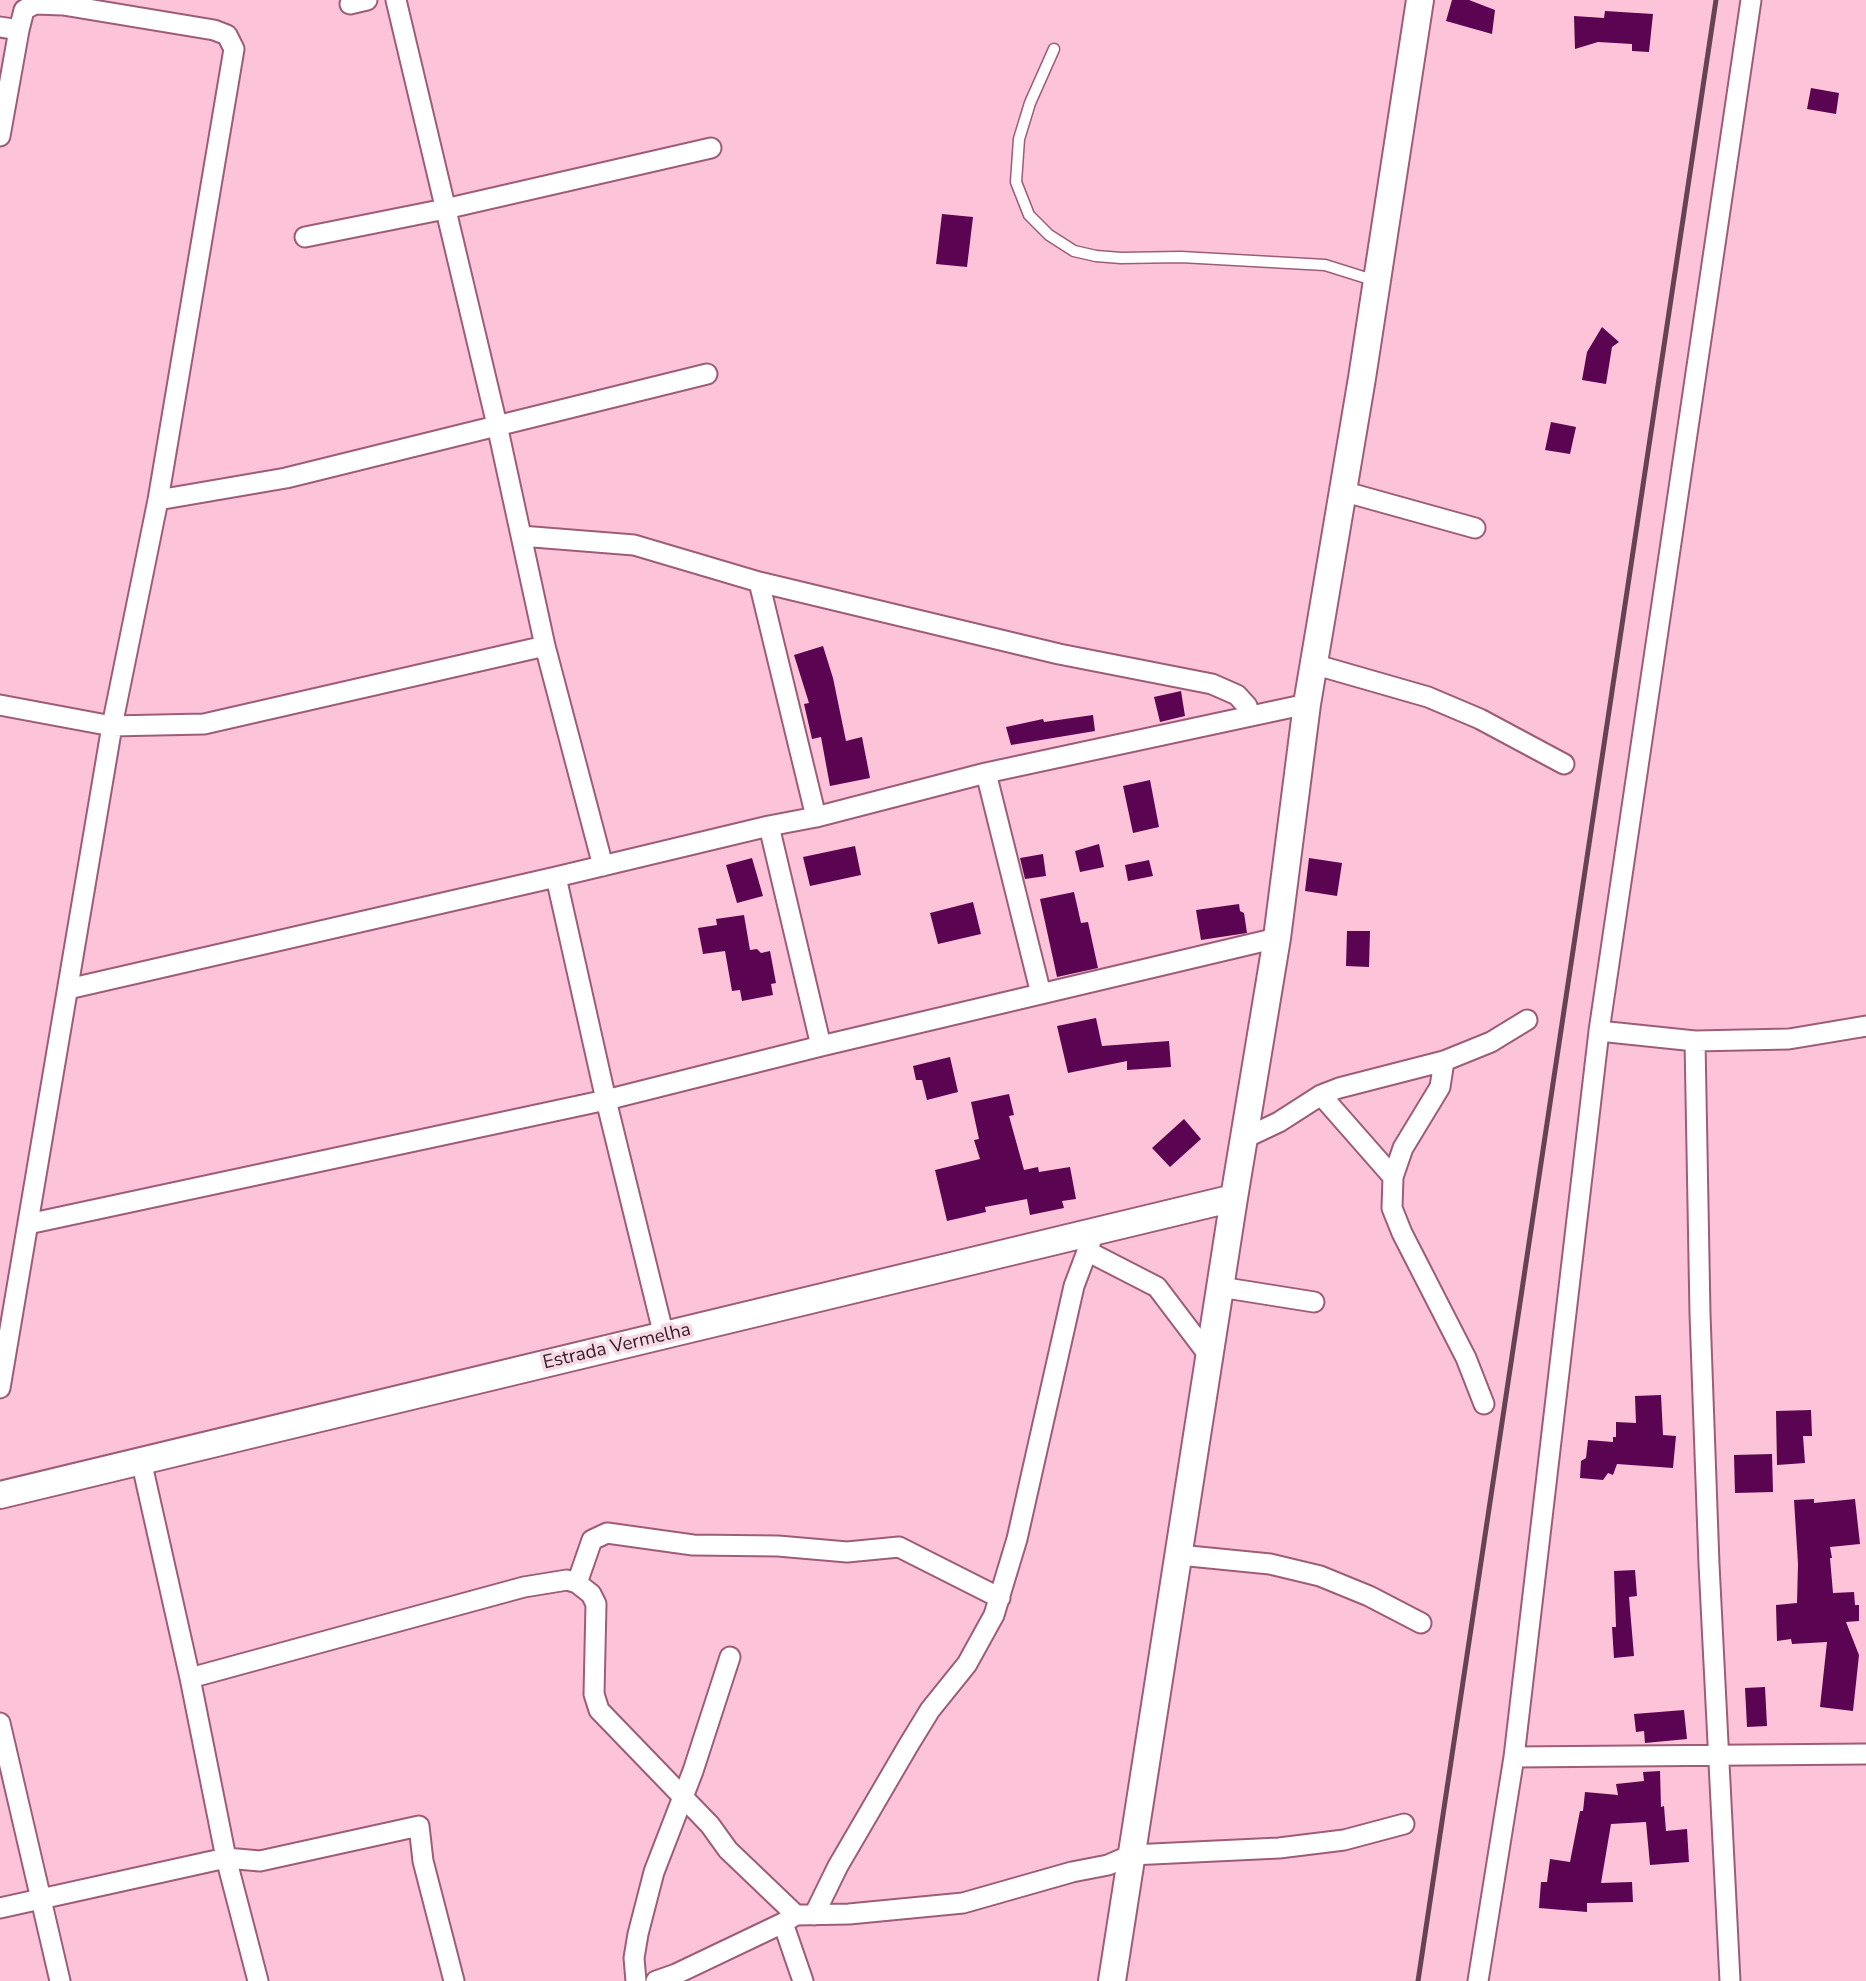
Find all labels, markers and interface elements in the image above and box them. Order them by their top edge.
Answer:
street label: Estrada Vermelha [541,1319,693,1375]

